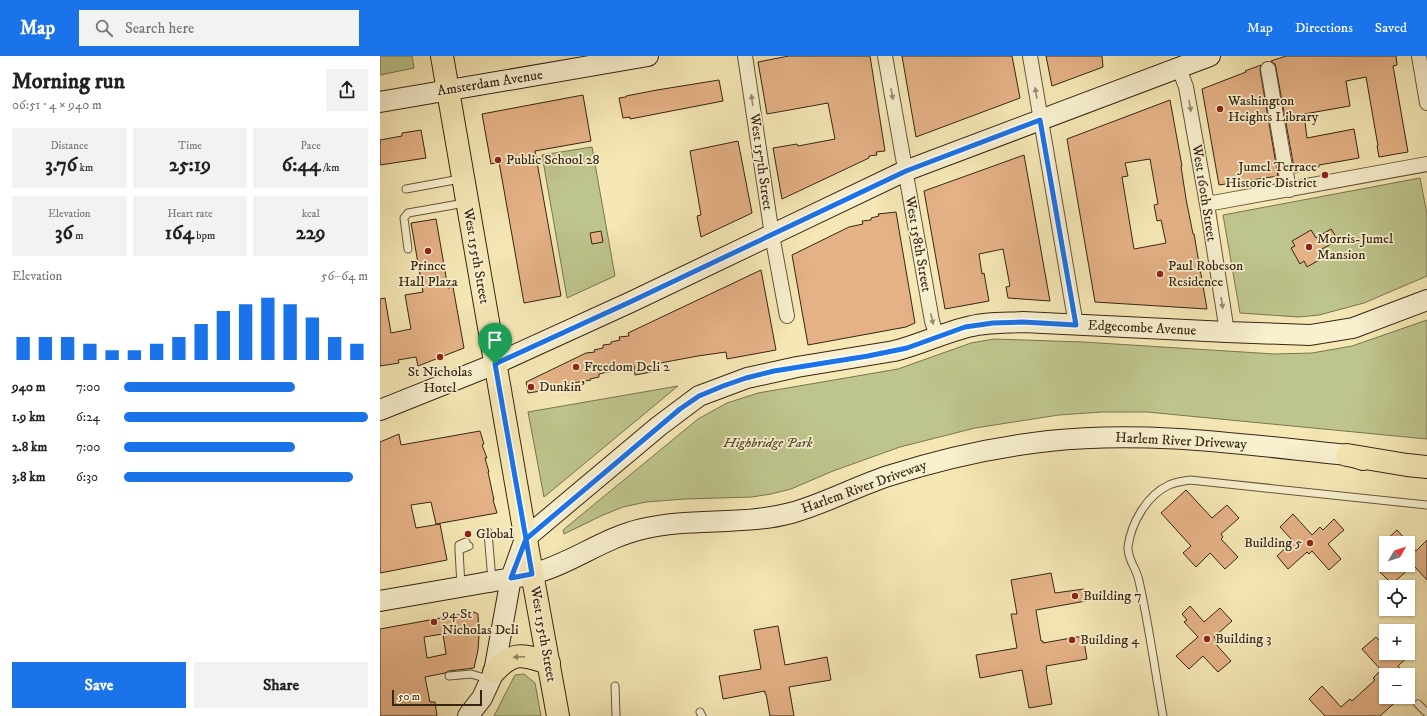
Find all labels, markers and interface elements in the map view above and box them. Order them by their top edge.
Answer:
search box [79,10,359,46]
text: Map [20,17,55,40]
icon: search [93,17,115,39]
text: Search here [125,19,194,38]
text: Map [1247,19,1273,37]
text: Directions [1295,19,1353,37]
text: Saved [1375,19,1407,37]
street label: Amsterdam Avenue [436,66,544,100]
text: Morning run [12,68,125,95]
button: share [326,69,368,111]
one-way arrow [1033,87,1039,100]
one-way arrow [889,88,895,101]
place label: Washington Heights Library [1227,92,1319,126]
one-way arrow [749,94,755,106]
text: 06:51 · 4 × 940 m [12,97,102,113]
one-way arrow [1187,100,1193,112]
marker: Washington Heights Library [1215,104,1225,114]
street label: West 157th Street [745,112,777,212]
text: Distance [50,139,88,153]
text: Time [178,139,202,153]
text: Pace [300,139,321,153]
street label: West 160th Street [1187,142,1221,243]
place label: Public School 28 [506,151,600,169]
text: 3.76 [45,153,77,178]
text: 25:19 [169,153,211,178]
text: 6:44 [282,153,320,178]
marker: Public School 28 [493,155,503,165]
place label: Jumel Terrace Historic District [1225,158,1318,192]
text: km [77,161,93,175]
text: /km [320,161,340,175]
marker: Jumel Terrace Historic District [1320,170,1330,180]
street label: West 158th Street [901,194,935,294]
street label: West 155th Street [459,206,493,306]
text: Elevation [48,207,91,221]
text: Heart rate [167,207,213,221]
text: kcal [302,207,320,221]
text: 36 [55,221,73,246]
text: 164 [165,221,194,246]
text: 229 [296,221,325,246]
text: m [73,229,84,243]
text: bpm [194,229,215,243]
place label: Morris-Jumel Mansion [1317,230,1394,264]
marker: Morris-Jumel Mansion [1304,242,1314,252]
marker: Prince Hall Plaza [423,246,433,256]
place label: Prince Hall Plaza [398,257,458,291]
place label: Paul Robeson Residence [1168,257,1244,291]
text: Elevation [12,268,62,284]
text: 56–64 m [321,268,368,284]
marker: Paul Robeson Residence [1155,269,1165,279]
one-way arrow [1219,297,1225,309]
one-way arrow [929,313,935,325]
street label: Edgecombe Avenue [1087,316,1197,340]
pin [478,323,512,364]
icon: arrive [484,329,506,351]
marker: St Nicholas Hotel [435,352,445,362]
place label: Freedom Deli 2 [584,358,670,376]
marker: Freedom Deli 2 [571,362,581,372]
place label: St Nicholas Hotel [408,363,473,397]
place label: Dunkin' [539,378,585,396]
text: 940 m [12,379,46,395]
text: 7:00 [76,379,100,395]
marker: Dunkin' [526,382,536,392]
text: 1.9 km [12,409,45,425]
text: 6:24 [76,409,100,425]
street label: Harlem River Driveway [1115,429,1248,453]
park label: Highbridge Park [722,434,813,452]
text: 2.8 km [12,439,47,455]
text: 7:00 [76,439,100,455]
street label: Harlem River Driveway [799,456,929,518]
text: 3.8 km [12,469,45,485]
text: 6:30 [76,469,98,485]
place label: Global [476,525,514,543]
marker: Global [463,529,473,539]
place label: Building 5 [1244,534,1302,552]
north arrow [1379,536,1415,572]
map controls [1379,536,1415,704]
marker: Building 5 [1305,538,1315,548]
button: locate [1379,580,1415,616]
street label: West 155th Street [526,584,560,684]
place label: Building 7 [1083,587,1142,605]
marker: Building 7 [1070,591,1080,601]
place label: 94 St Nicholas Deli [441,605,519,639]
marker: 94 St Nicholas Deli [429,617,439,627]
button: + [1379,624,1415,660]
place label: Building 3 [1215,630,1271,648]
place label: Building 4 [1080,631,1140,649]
marker: Building 3 [1202,634,1212,644]
marker: Building 4 [1067,635,1077,645]
one-way arrow [513,653,525,660]
button: Save [12,662,186,708]
button: Share [194,662,368,708]
button: − [1379,668,1415,704]
scale bar [392,688,482,707]
text: 50 m [398,690,420,704]

